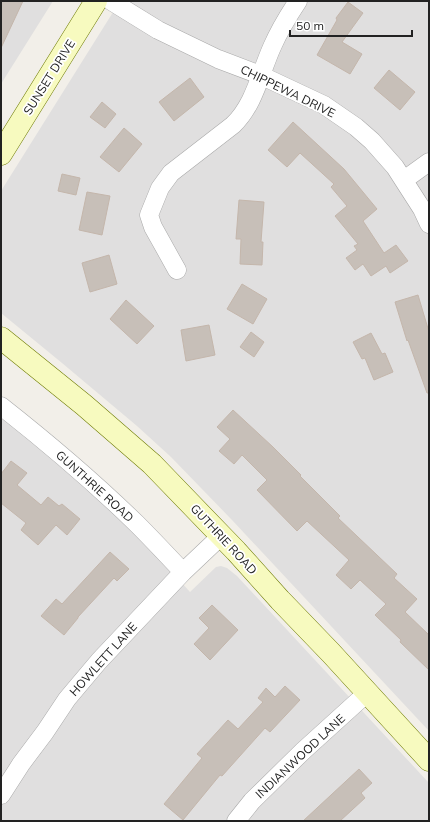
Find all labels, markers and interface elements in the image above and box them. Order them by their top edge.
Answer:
scale bar [290,12,412,38]
text: 50 m [296,18,324,33]
street label: SUNSET DRIVE [20,37,78,117]
street label: CHIPPEWA DRIVE [238,62,338,120]
street label: GUNTHRIE ROAD [53,447,137,525]
street label: GUTHRIE ROAD [188,501,260,577]
street label: HOWLETT LANE [66,619,140,699]
street label: INDIANWOOD LANE [252,711,348,801]

